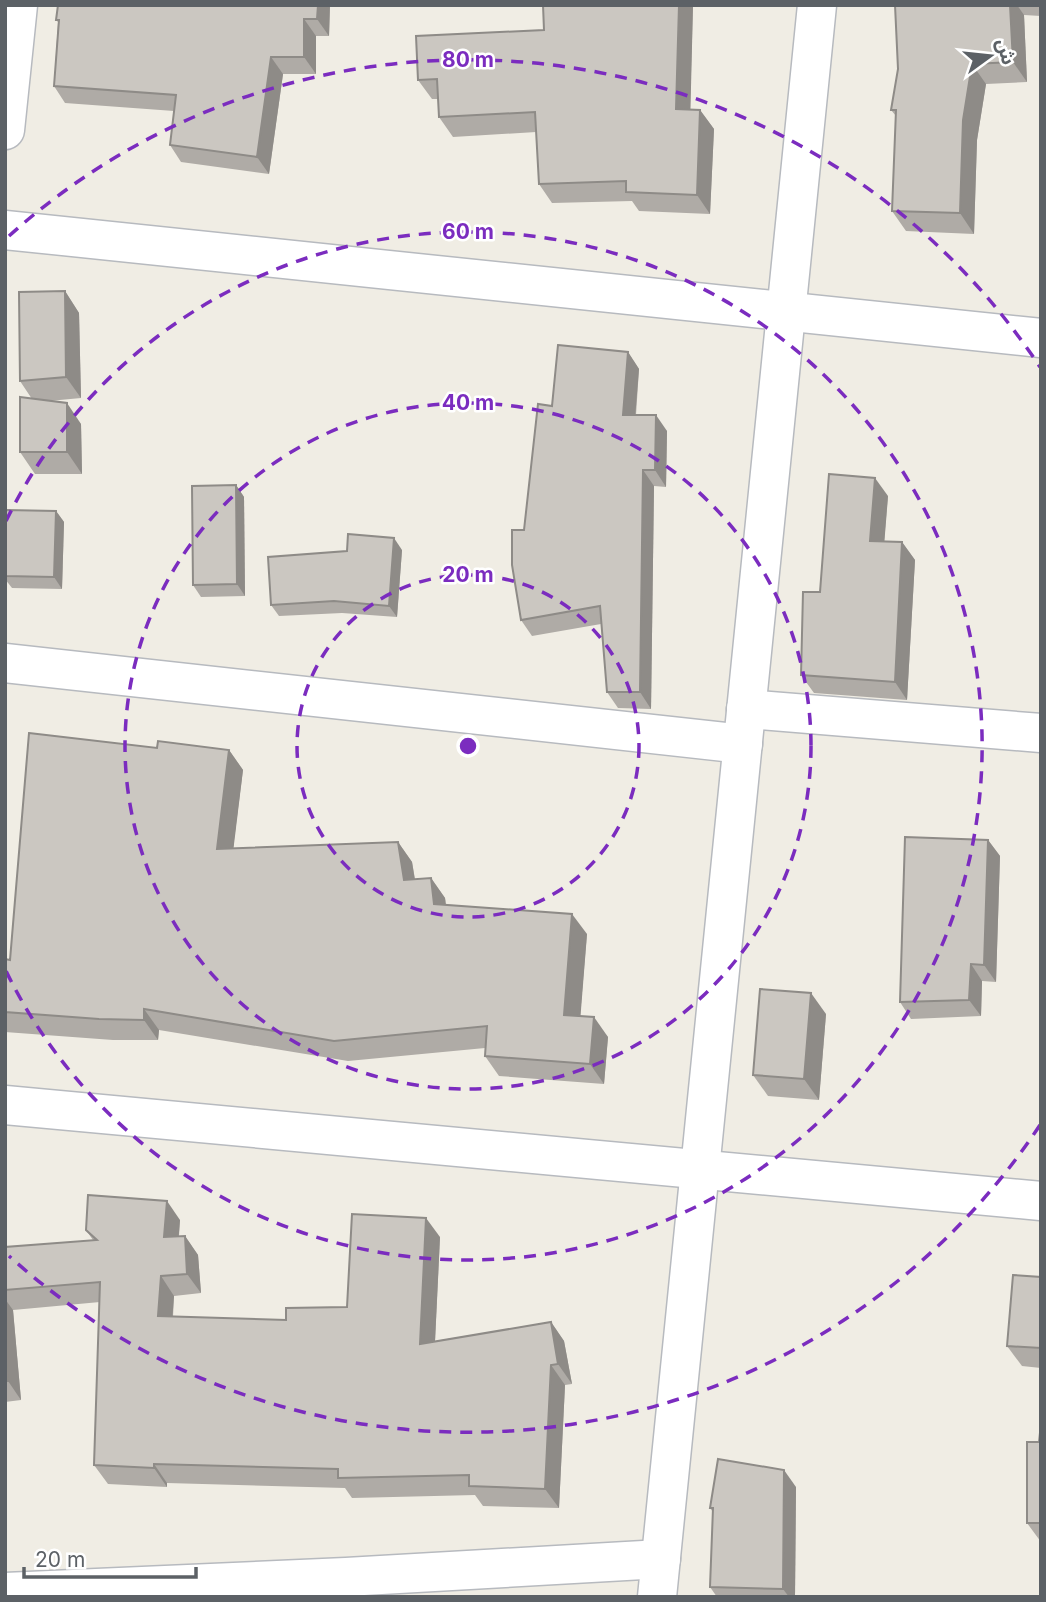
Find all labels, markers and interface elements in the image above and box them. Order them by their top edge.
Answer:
north arrow [955,21,1025,91]
text: ش [991,36,1020,67]
text: 80 m [442,47,494,72]
text: 60 m [442,219,494,244]
text: 40 m [442,390,494,415]
text: 20 m [442,562,494,587]
centre of rings [456,734,480,758]
scale bar [24,1536,196,1580]
text: 20 m [35,1547,85,1572]

